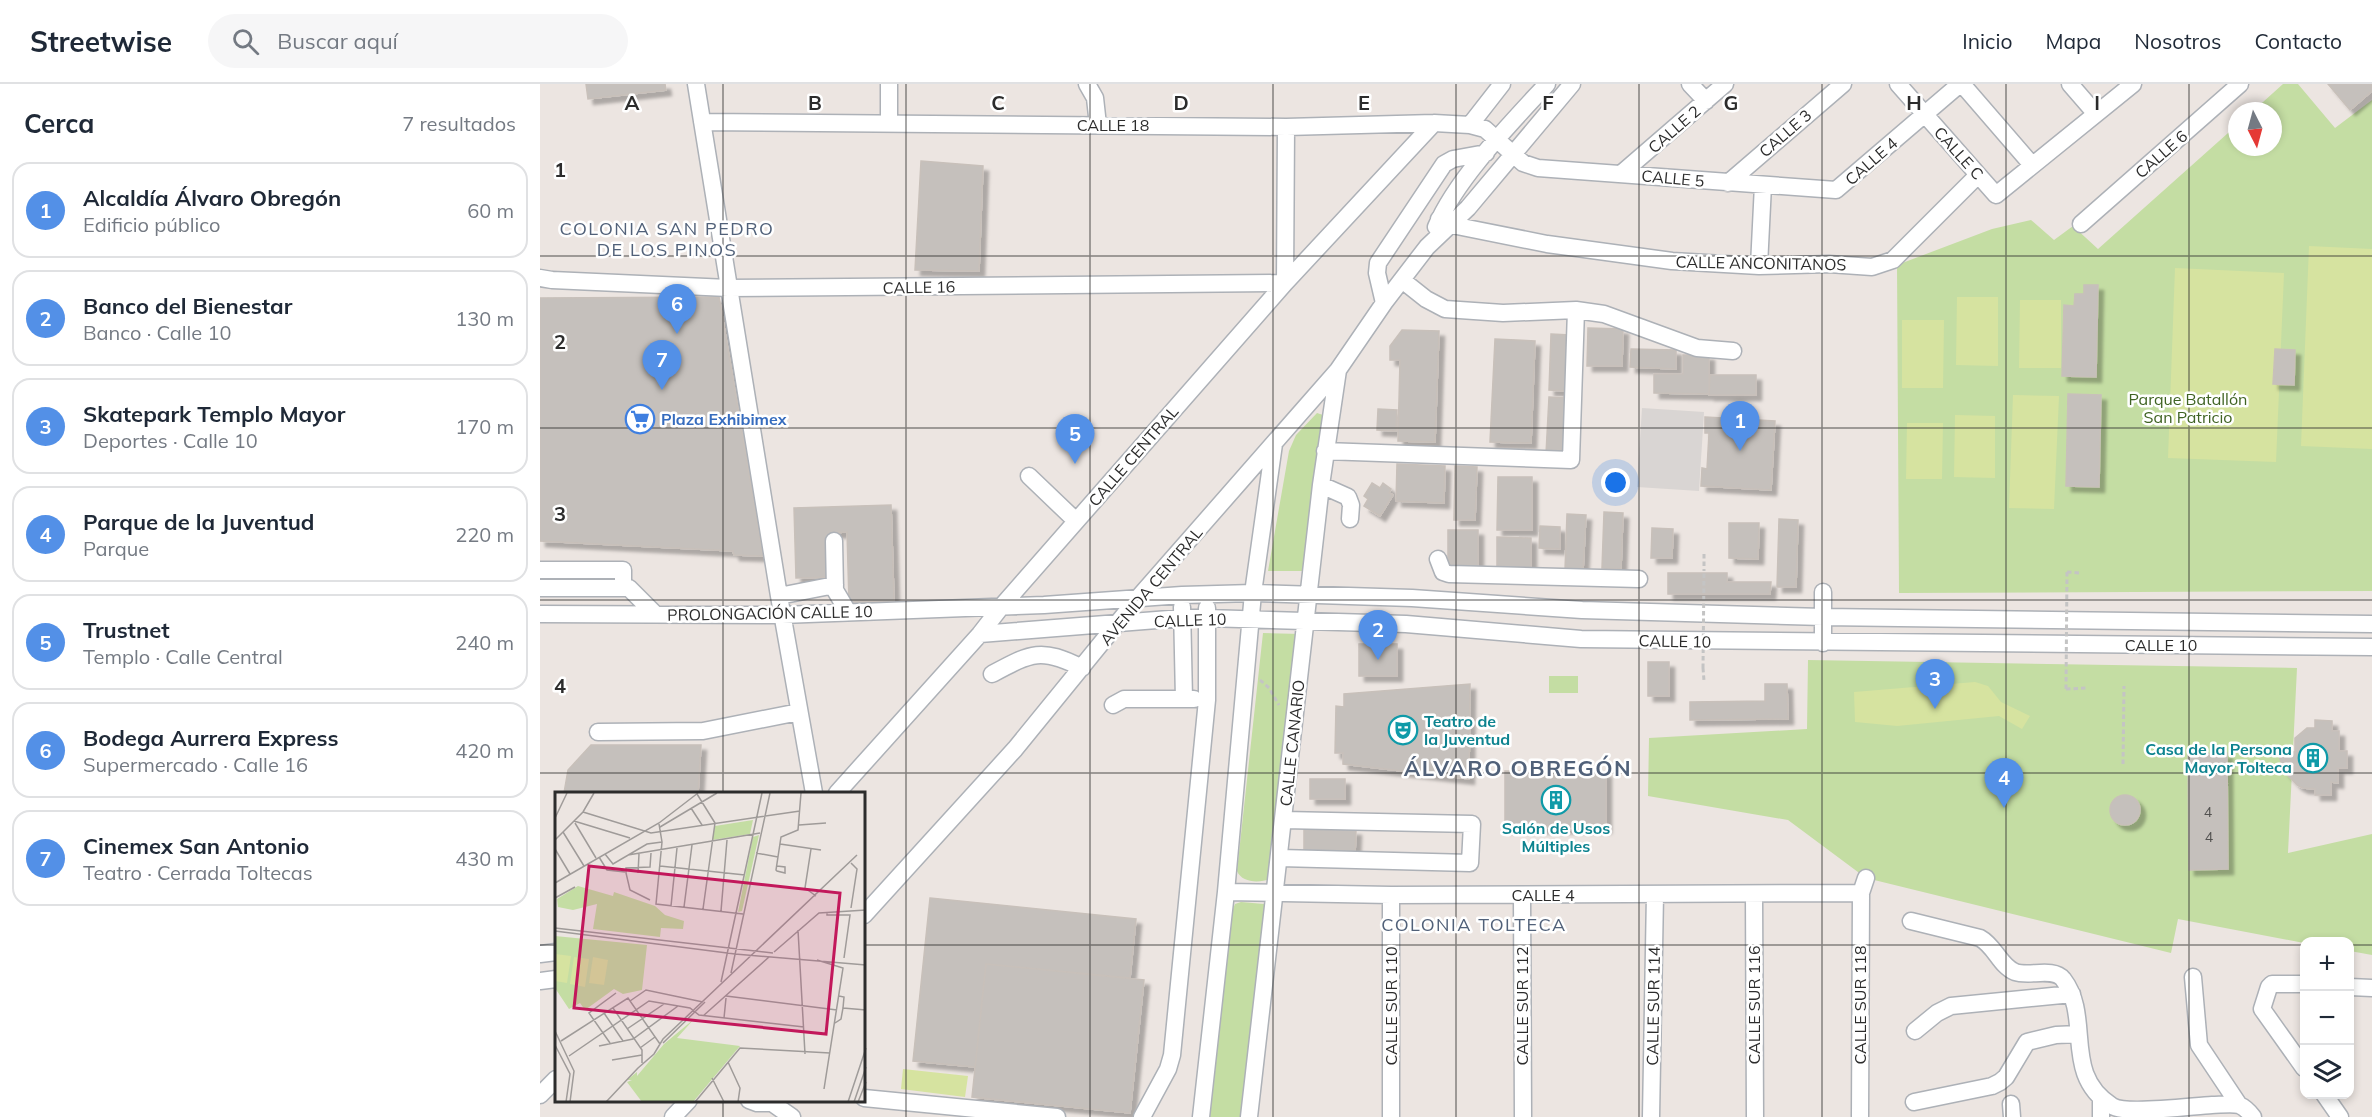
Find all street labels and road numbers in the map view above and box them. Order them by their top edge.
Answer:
street label: CALLE 2 [1644,101,1704,157]
street label: CALLE 3 [1755,105,1815,161]
street label: CALLE 18 [1077,115,1149,135]
street label: CALLE C [1930,122,1988,184]
street label: CALLE 6 [2131,126,2191,182]
street label: CALLE 4 [1841,133,1902,189]
street label: CALLE 5 [1641,165,1705,191]
street label: CALLE ANCONITANOS [1675,252,1847,274]
street label: CALLE 16 [883,276,955,298]
street label: CALLE CENTRAL [1084,401,1182,510]
street label: AVENIDA CENTRAL [1096,522,1207,649]
street label: PROLONGACIÓN CALLE 10 [667,601,873,625]
street label: CALLE 10 [1153,609,1227,631]
street label: CALLE 10 [1639,630,1711,652]
street label: CALLE 10 [2125,635,2197,655]
street label: CALLE CANARIO [1275,679,1309,807]
street label: CALLE 4 [1511,885,1575,905]
street label: CALLE SUR 116 [1744,945,1764,1065]
street label: CALLE SUR 118 [1850,945,1870,1065]
street label: CALLE SUR 110 [1381,946,1401,1066]
street label: CALLE SUR 112 [1512,946,1532,1066]
street label: CALLE SUR 114 [1642,946,1664,1066]

